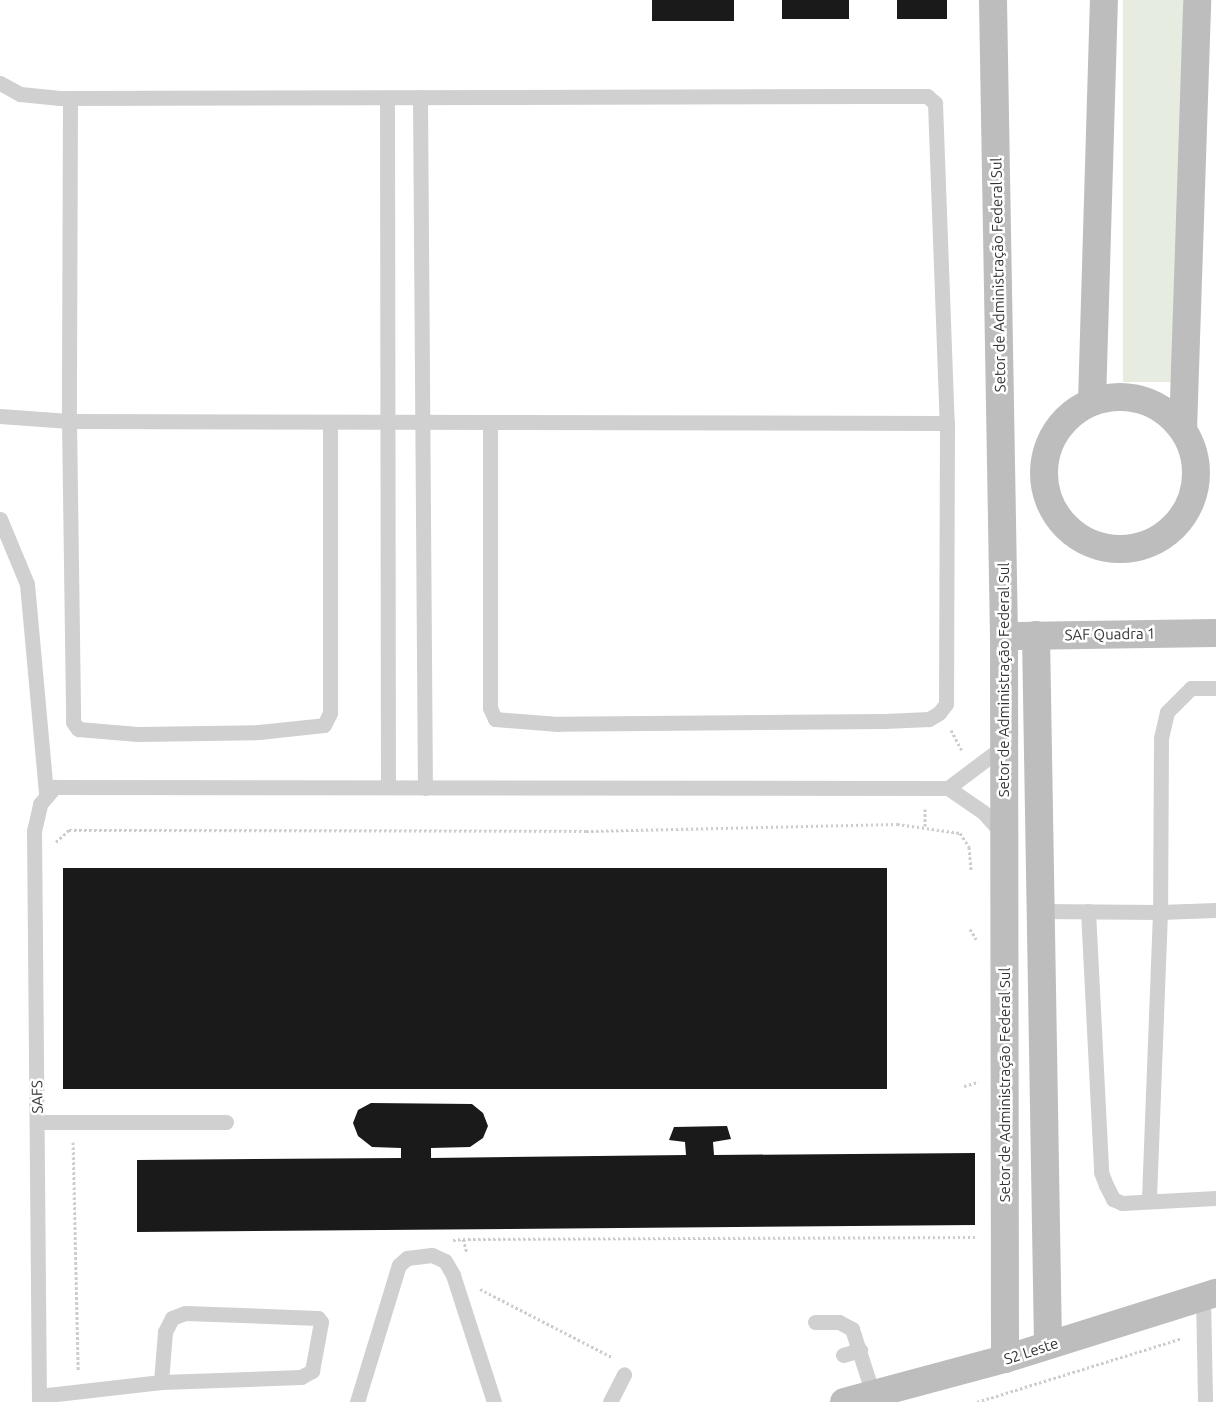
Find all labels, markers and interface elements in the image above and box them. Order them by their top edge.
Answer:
street label: Setor de Administração Federal Sul [987,158,1009,392]
street label: Setor de Administração Federal Sul [995,563,1013,797]
street label: SAF Quadra 1 [1064,624,1156,644]
street label: Setor de Administração Federal Sul [996,968,1014,1202]
street label: SAFS [28,1080,46,1114]
street label: S2 Leste [1001,1334,1061,1368]

